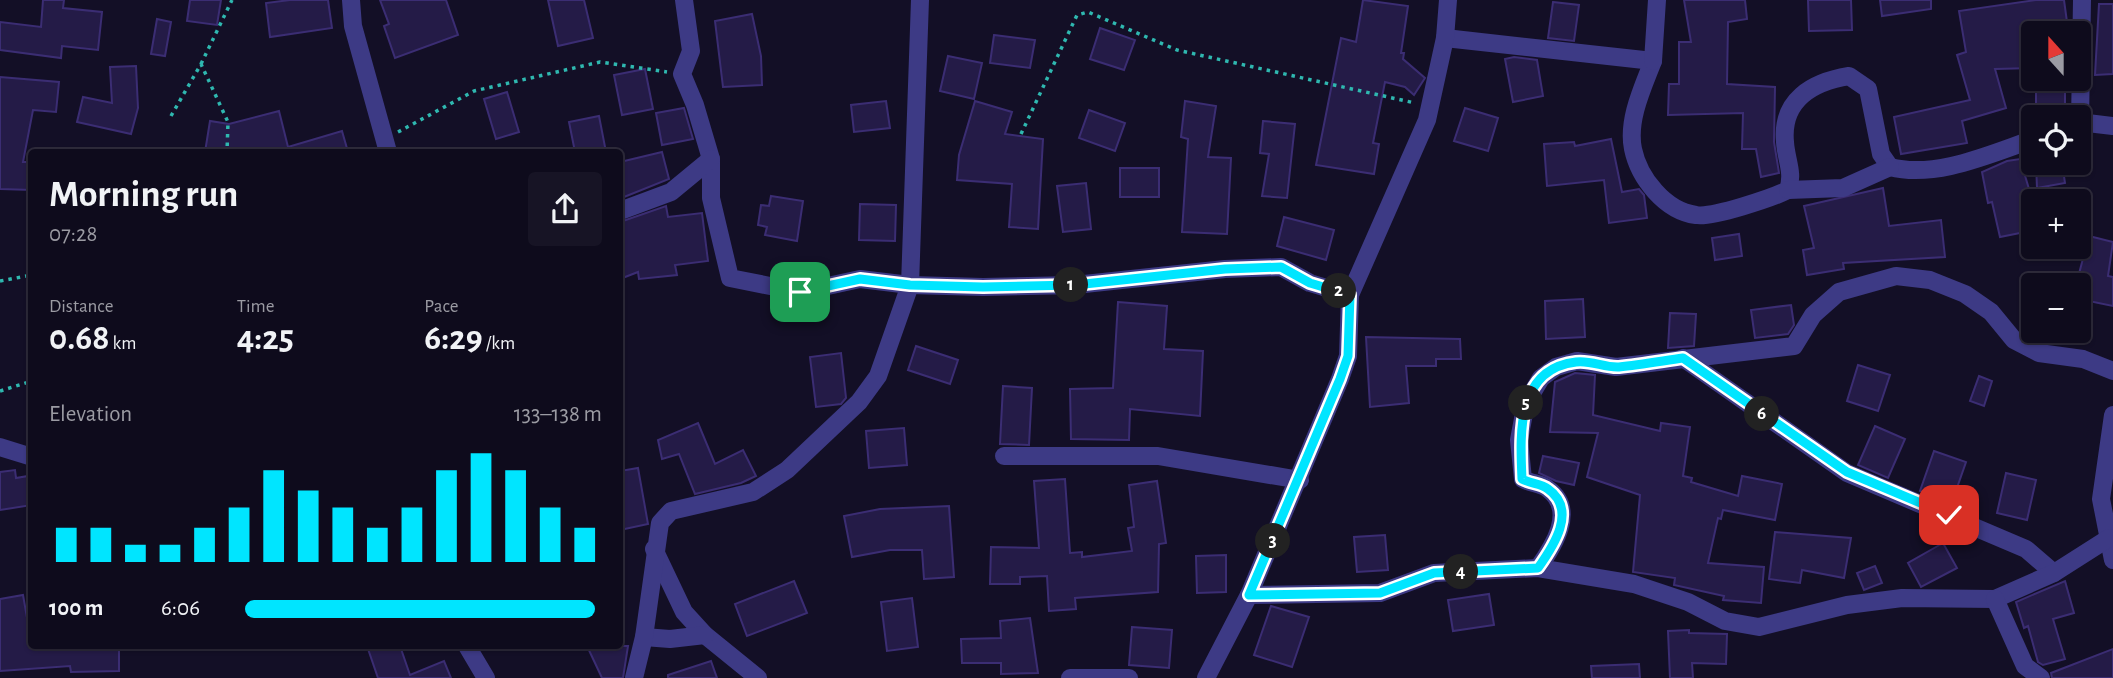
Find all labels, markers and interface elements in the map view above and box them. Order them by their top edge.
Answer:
north arrow [2021,21,2091,91]
map controls [2021,21,2091,343]
button: locate [2021,105,2091,175]
button: share [528,172,602,246]
text: Morning run [49,176,238,214]
button: + [2021,189,2091,259]
text: 07:28 [49,223,97,246]
pin [770,262,830,322]
pin: 1 [1054,268,1088,302]
icon: arrive [781,273,819,311]
button: − [2021,273,2091,343]
pin: 2 [1322,274,1356,308]
text: 1 [1067,275,1074,294]
text: 2 [1334,281,1343,300]
text: Distance [49,297,113,316]
text: Time [237,297,275,316]
text: Pace [424,297,459,316]
text: 0.68 [49,321,109,356]
text: 4:25 [237,321,294,356]
text: 6:29 [424,321,483,356]
text: km [109,334,136,353]
text: /km [483,334,515,353]
pin: 5 [1508,386,1544,420]
text: 5 [1521,393,1530,412]
pin: 6 [1744,396,1780,432]
text: Elevation [49,403,132,426]
text: 133–138 m [514,403,602,426]
text: 6 [1757,404,1766,423]
pin [1919,485,1979,545]
icon: check [1930,496,1968,534]
pin: 3 [1256,524,1290,558]
text: 3 [1268,531,1277,550]
pin: 4 [1444,554,1478,590]
text: 4 [1456,562,1465,581]
text: 100 m [49,597,103,620]
text: 6:06 [161,597,200,620]

